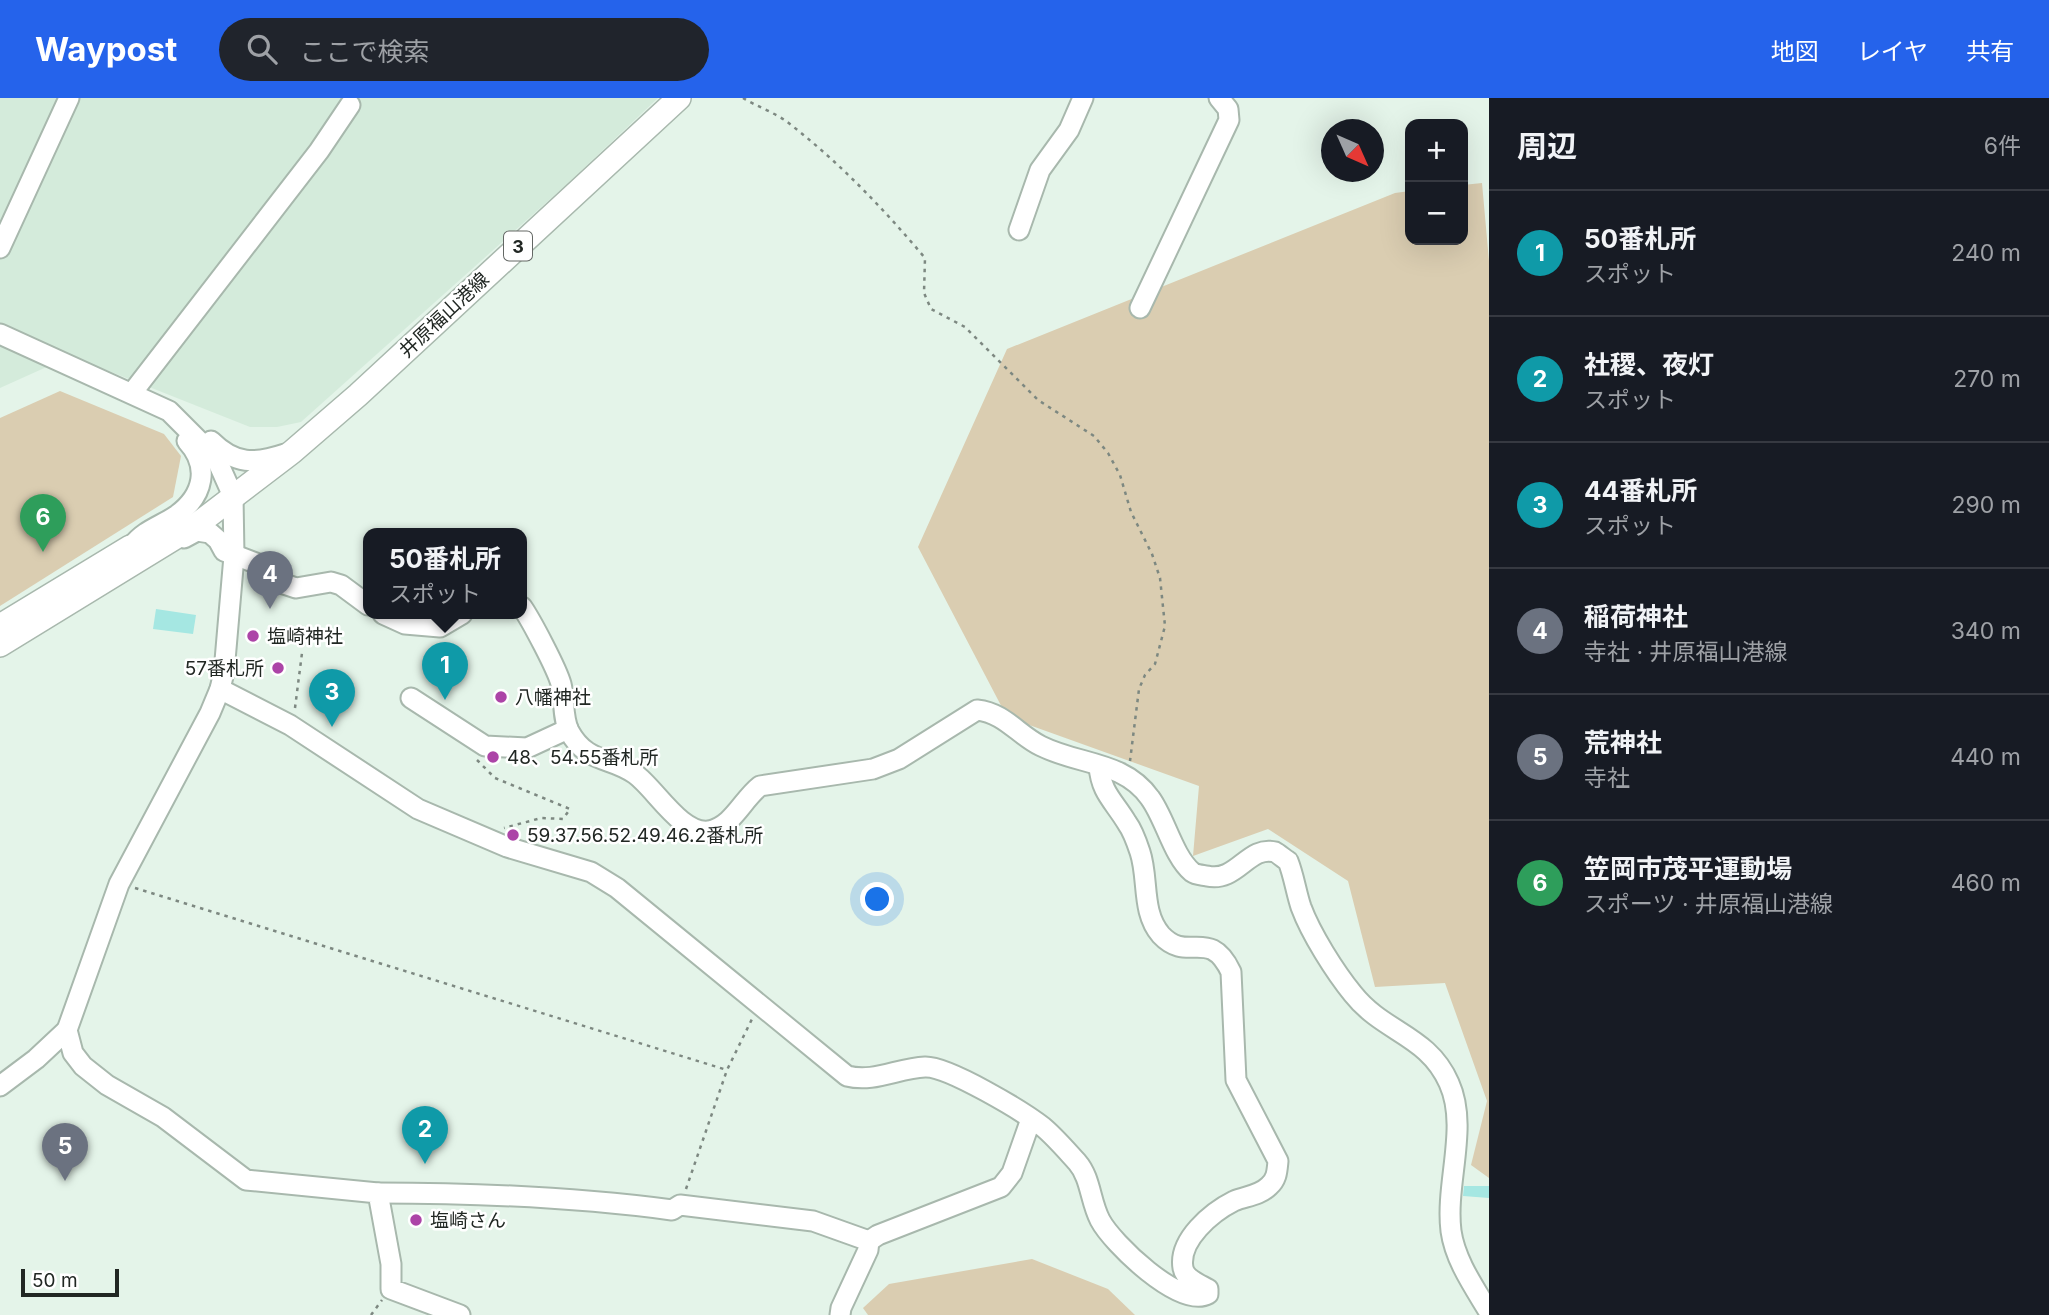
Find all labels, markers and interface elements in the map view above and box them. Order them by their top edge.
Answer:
search box [219,18,709,81]
text: Waypost [35,29,177,69]
icon: search [243,30,281,68]
text: ここで検索 [299,36,429,67]
text: 地図 [1771,37,1819,66]
text: レイヤ [1857,37,1928,66]
text: 共有 [1966,37,2014,66]
north arrow [1321,119,1384,182]
map controls [1405,119,1468,245]
button: + [1405,119,1468,182]
text: 周辺 [1517,128,1577,164]
text: 6件 [1984,132,2021,160]
button: − [1405,182,1468,245]
text: 50番札所 [1584,223,1696,254]
road number: 3 [504,232,532,260]
text: 1 [1535,239,1545,267]
text: 240 m [1951,239,2021,267]
text: スポット [1584,260,1676,288]
street label: 井原福山港線 [394,268,494,362]
text: 社稷、夜灯 [1584,349,1714,380]
text: 2 [1533,365,1547,393]
text: 270 m [1953,365,2021,393]
text: スポット [1584,386,1676,414]
text: 44番札所 [1584,475,1697,506]
text: 3 [1533,491,1547,519]
text: 290 m [1952,491,2021,519]
pin: 6 [20,494,66,552]
text: スポット [1584,512,1676,540]
popup [363,528,527,619]
text: 50番札所 [389,543,501,574]
pin: 4 [247,551,293,609]
text: スポット [389,580,481,608]
text: 稲荷神社 [1584,601,1688,632]
text: 4 [1532,617,1548,645]
text: 340 m [1951,617,2021,645]
place label: 塩崎神社 [267,625,343,648]
marker: 塩崎神社 [245,628,261,644]
text: 寺社 · 井原福山港線 [1584,638,1788,666]
pin: 1 [422,642,468,700]
place label: 57番札所 [185,657,264,680]
marker: 57番札所 [270,660,286,676]
pin: 3 [309,669,355,727]
place label: 八幡神社 [515,686,591,709]
marker: 八幡神社 [493,689,509,705]
text: 荒神社 [1584,727,1662,758]
text: 5 [1533,743,1547,771]
text: 440 m [1950,743,2021,771]
place label: 48、54.55番札所 [507,746,659,769]
marker: 48、54.55番札所 [485,749,501,765]
text: 寺社 [1584,764,1630,792]
place label: 59.37.56.52.49.46.2番札所 [527,824,763,847]
marker: 59.37.56.52.49.46.2番札所 [505,827,521,843]
text: 笠岡市茂平運動場 [1584,853,1792,884]
text: 6 [1533,869,1547,897]
text: 460 m [1951,869,2021,897]
your location [860,882,894,916]
text: スポーツ · 井原福山港線 [1584,890,1833,918]
pin: 2 [402,1106,448,1164]
pin: 5 [42,1123,88,1181]
place label: 塩崎さん [430,1209,506,1232]
marker: 塩崎さん [408,1212,424,1228]
scale bar [21,1266,119,1298]
text: 50 m [32,1269,78,1292]

